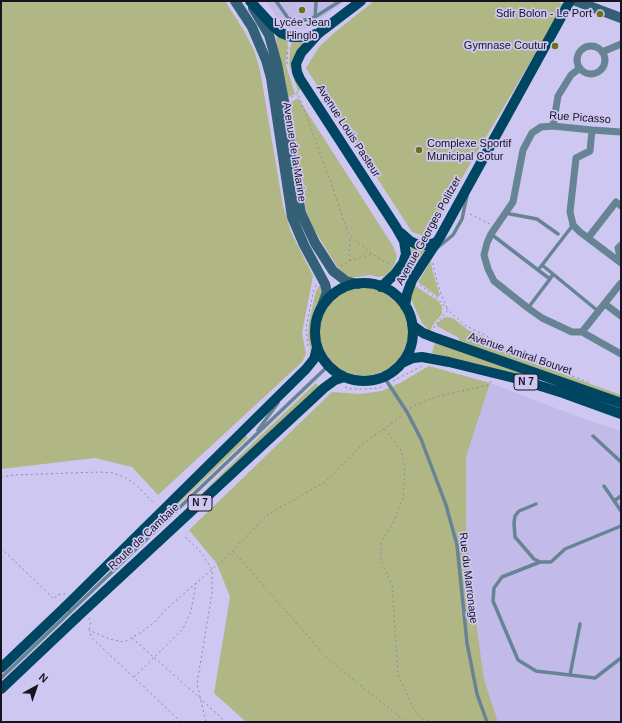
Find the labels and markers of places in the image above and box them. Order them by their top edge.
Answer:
marker: Lycée Jean Hinglo [297,5,307,15]
place label: Sdir Bolon - Le Port [496,7,592,21]
marker: Sdir Bolon - Le Port [595,9,605,19]
place label: Lycée Jean Hinglo [274,16,330,42]
place label: Gymnase Coutur [464,39,547,53]
marker: Gymnase Coutur [550,41,560,51]
place label: Complexe Sportif Municipal Cotur [427,137,511,163]
marker: Complexe Sportif Municipal Cotur [414,145,424,155]

